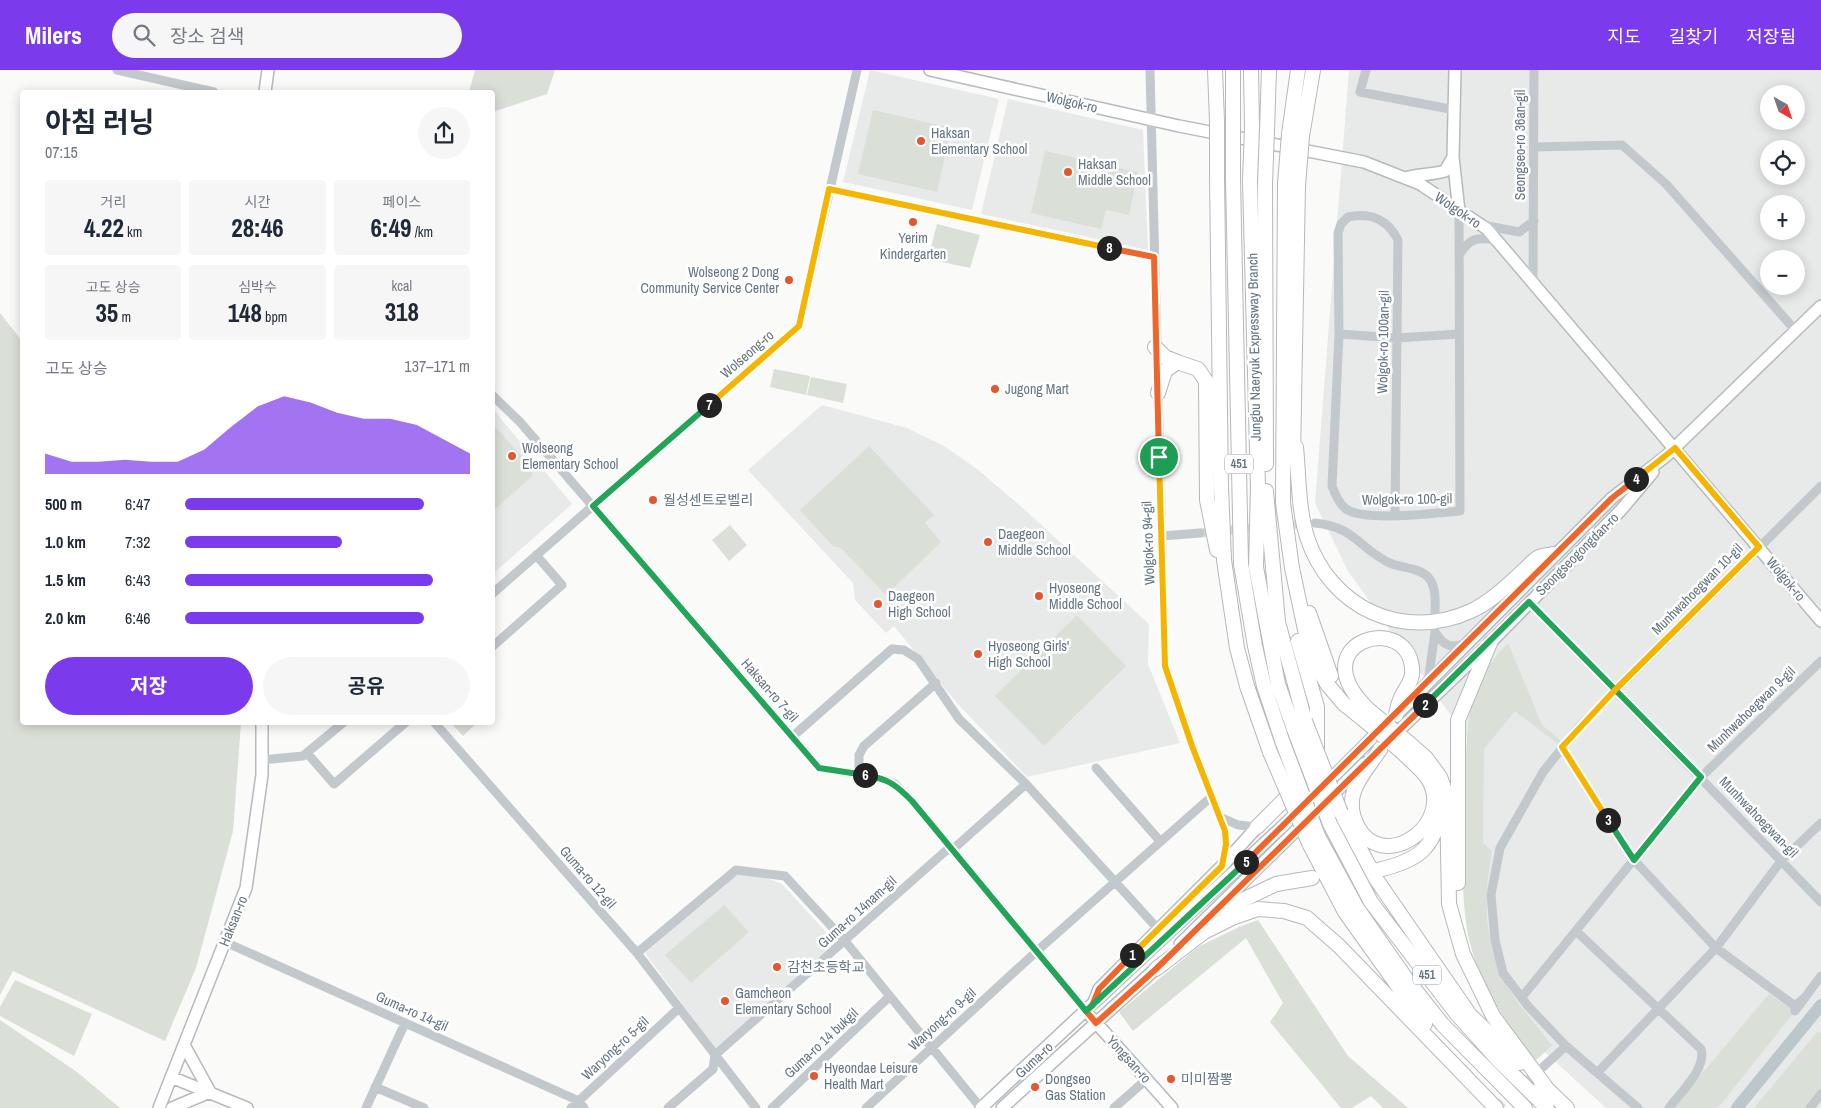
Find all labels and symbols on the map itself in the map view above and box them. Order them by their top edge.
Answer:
north arrow [1760,85,1805,130]
street label: Wolgok-ro [1045,87,1099,117]
street label: Seongseo-ro 36an-gil [1511,90,1529,200]
place label: Haksan Elementary School [931,124,1027,158]
marker: Haksan Elementary School [915,135,927,147]
place label: Haksan Middle School [1078,155,1151,189]
marker: Haksan Middle School [1062,166,1074,178]
street label: Wolgok-ro [1431,188,1485,232]
marker: Yerim Kindergarten [907,216,919,228]
place label: Yerim Kindergarten [880,229,946,263]
pin: 8 [1096,236,1122,260]
street label: Jungbu Naeryuk Expressway Branch [1243,253,1265,441]
place label: Wolseong 2 Dong Community Service Center [641,263,780,297]
marker: Wolseong 2 Dong Community Service Center [783,274,795,286]
street label: Wolgok-ro 100an-gil [1373,290,1393,394]
street label: Wolseong-ro [717,326,777,382]
place label: Jugong Mart [1005,380,1069,398]
marker: Jugong Mart [989,383,1001,395]
pin: 7 [696,392,722,418]
pin [1138,436,1180,478]
place label: Wolseong Elementary School [522,439,618,473]
marker: Wolseong Elementary School [506,450,518,462]
road number: 451 [1225,454,1253,474]
pin: 4 [1624,466,1648,492]
street label: Wolgok-ro 100-gil [1362,489,1452,509]
place label: 월성센트로벨리 [663,491,753,509]
marker: 월성센트로벨리 [647,494,659,506]
street label: Wolgok-ro 94-gil [1138,501,1158,585]
street label: Seongseogongdan-ro [1532,509,1622,599]
place label: Daegeon Middle School [998,525,1071,559]
marker: Daegeon Middle School [982,536,994,548]
street label: Munhwahoegwan 10-gil [1648,540,1746,638]
street label: Wolgok-ro [1762,553,1810,605]
place label: Hyoseong Middle School [1049,579,1122,613]
place label: Daegeon High School [888,587,951,621]
marker: Hyoseong Middle School [1033,590,1045,602]
marker: Daegeon High School [872,598,884,610]
place label: Hyoseong Girls' High School [988,637,1069,671]
marker: Hyoseong Girls' High School [972,648,984,660]
street label: Haksan-ro 7-gil [737,654,803,726]
street label: Munhwahoegwan 9-gil [1703,662,1799,756]
pin: 2 [1412,692,1438,718]
pin: 6 [852,762,878,788]
street label: Munhwahoegwan-gil [1716,773,1802,861]
pin: 3 [1596,808,1620,832]
street label: Guma-ro 12-gil [556,842,620,912]
pin: 5 [1234,850,1258,874]
street label: Guma-ro 14nam-gil [814,872,900,952]
street label: Haksan-ro [215,893,251,949]
pin: 1 [1120,942,1144,968]
place label: 감천초등학교 [787,958,864,976]
marker: 감천초등학교 [771,961,783,973]
road number: 451 [1413,966,1441,984]
place label: Gamcheon Elementary School [735,984,831,1018]
street label: Waryong-ro 9-gil [904,984,980,1054]
street label: Guma-ro 14-gil [373,987,451,1035]
marker: Gamcheon Elementary School [719,995,731,1007]
street label: Guma-ro 14 bukgil [780,1004,862,1082]
street label: Waryong-ro 5-gil [578,1012,652,1084]
street label: Yongsan-ro [1103,1031,1155,1087]
street label: Guma-ro [1011,1038,1057,1082]
place label: Hyeondae Leisure Health Mart [824,1059,918,1093]
marker: Hyeondae Leisure Health Mart [808,1070,820,1082]
place label: Dongseo Gas Station [1045,1070,1106,1104]
place label: 미미짬뽕 [1181,1070,1233,1088]
marker: 미미짬뽕 [1165,1073,1177,1085]
marker: Dongseo Gas Station [1029,1081,1041,1093]

